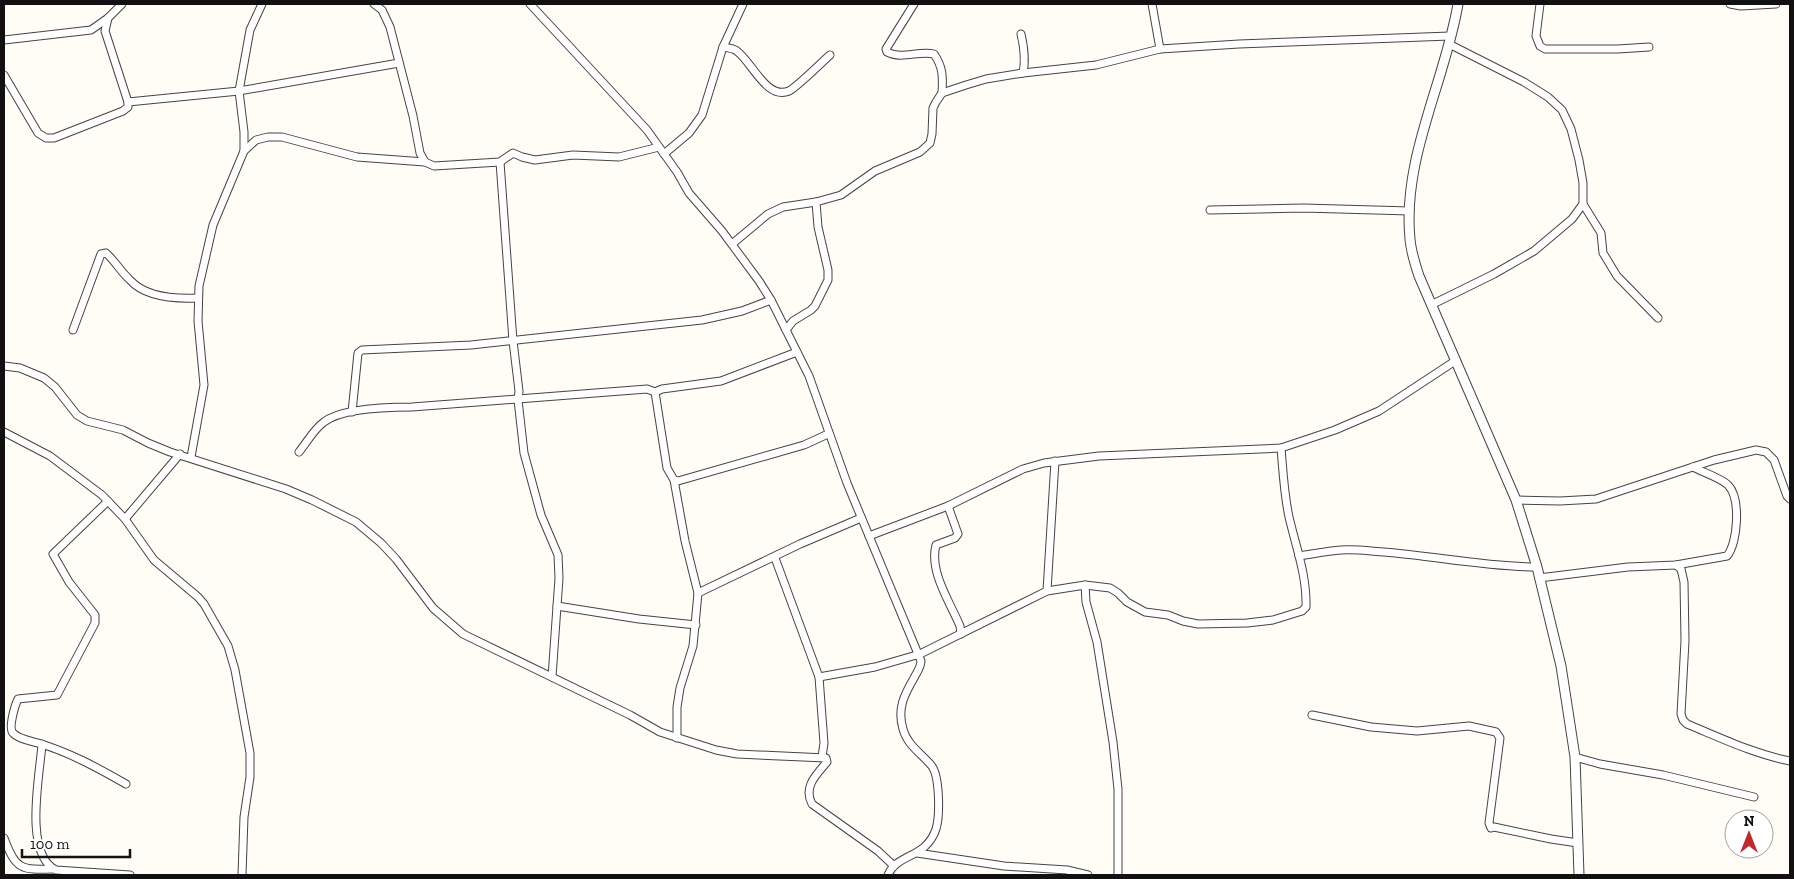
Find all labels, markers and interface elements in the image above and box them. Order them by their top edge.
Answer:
north arrow [1724,809,1774,859]
text: N [1744,813,1755,830]
scale bar [22,826,130,858]
text: 100 m [30,835,69,853]

